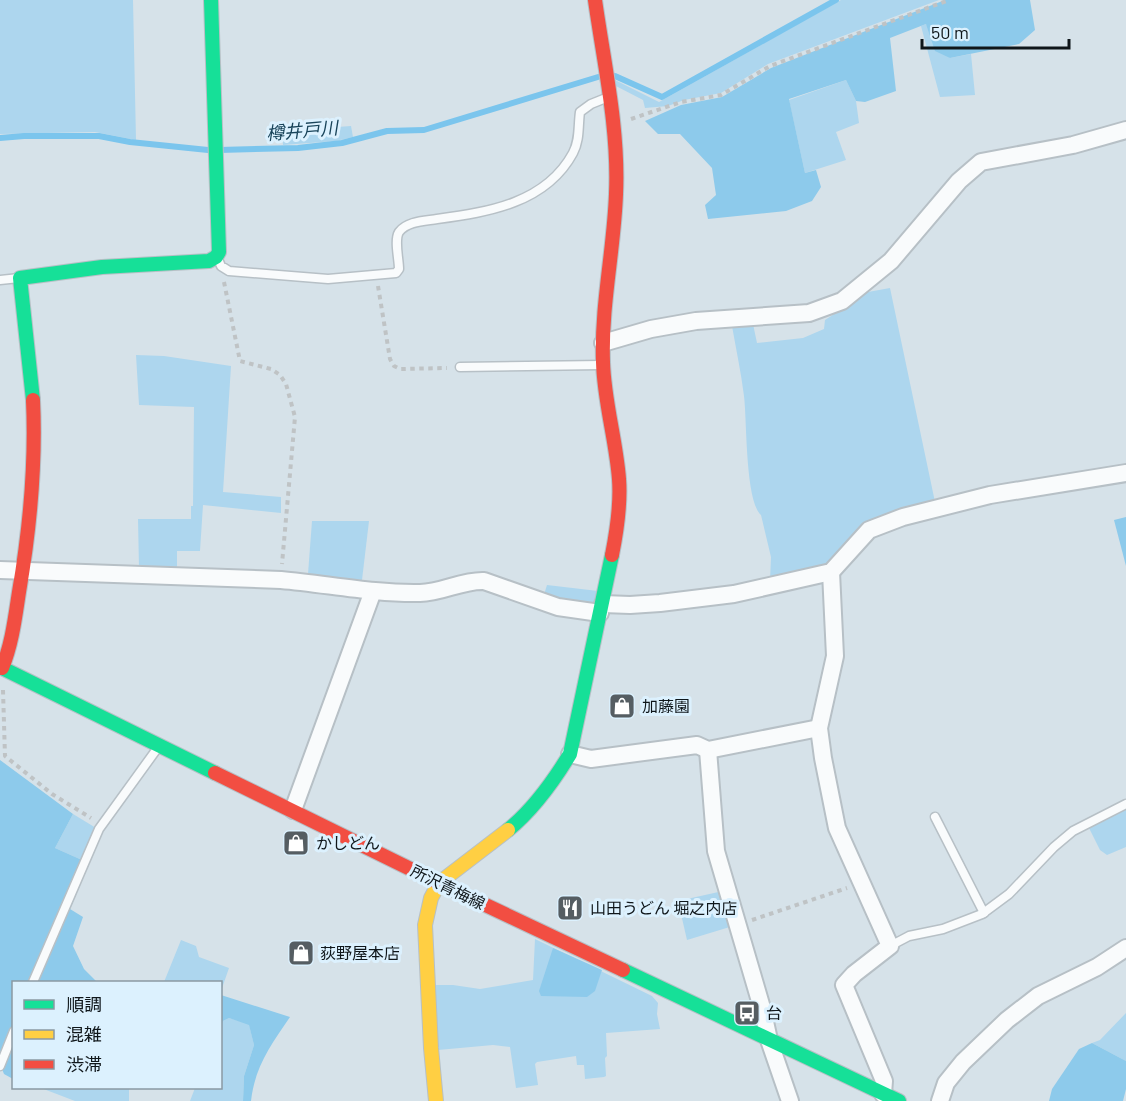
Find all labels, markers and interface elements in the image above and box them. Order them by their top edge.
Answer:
scale bar [922,12,1069,50]
text: 50 m [931,21,969,43]
water label: 樽井戸川 [265,116,341,144]
shop icon: 加藤園 [607,691,637,721]
place label: 加藤園 [642,696,690,715]
shop icon: かしどん [281,828,311,858]
place label: かしどん [316,833,380,852]
street label: 所沢青梅線 [408,860,488,913]
restaurant icon: 山田うどん 堀之内店 [555,893,585,923]
place label: 山田うどん 堀之内店 [590,898,737,917]
shop icon: 荻野屋本店 [286,938,316,968]
place label: 荻野屋本店 [320,943,400,962]
legend [12,981,222,1089]
text: 順調 [66,993,102,1015]
bus stop icon: 台 [732,998,762,1028]
place label: 台 [766,1003,782,1022]
text: 混雑 [66,1023,102,1045]
text: 渋滞 [66,1053,102,1075]

